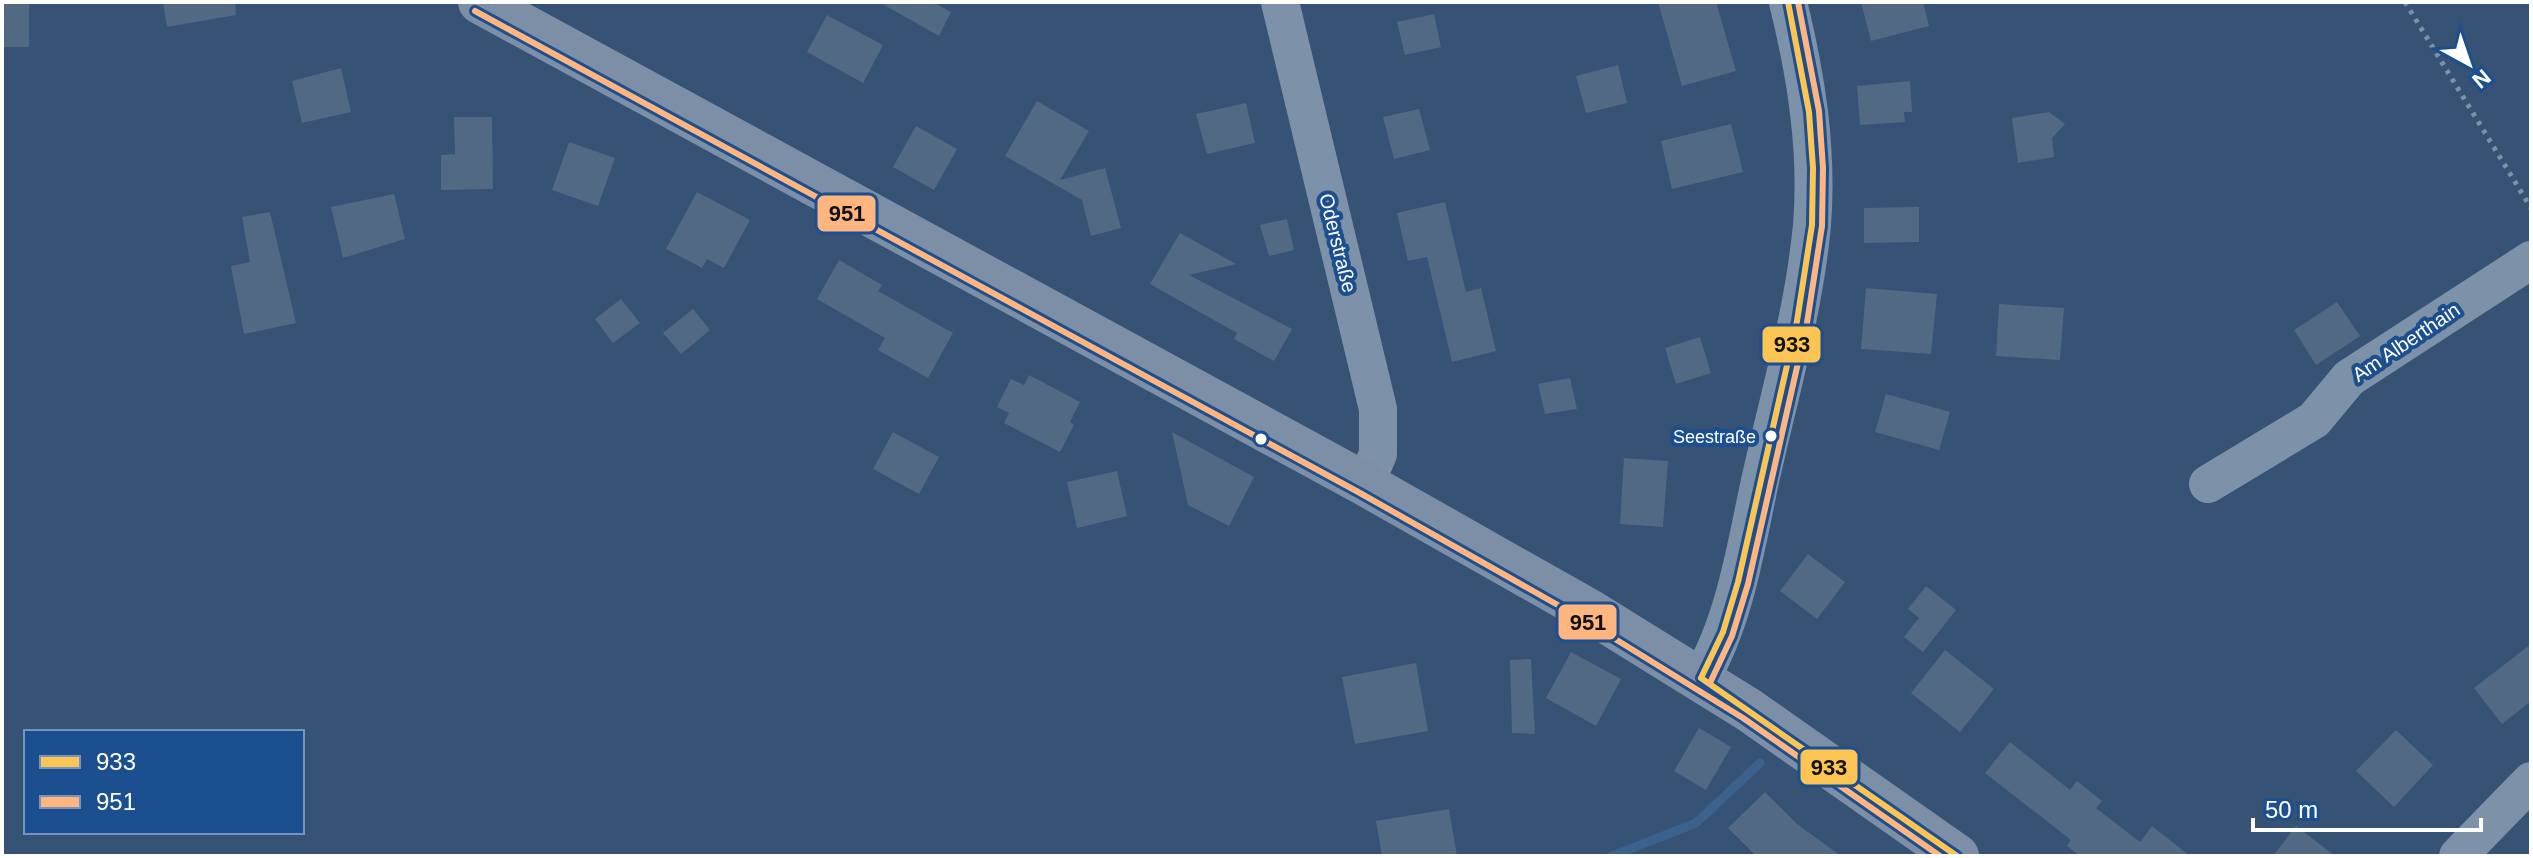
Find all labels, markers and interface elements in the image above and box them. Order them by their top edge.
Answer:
north arrow [2429,24,2509,104]
text: N [2467,64,2496,94]
street label: Oderstraße [1315,191,1361,295]
line badge: 951 [816,194,877,233]
text: 951 [829,201,865,226]
street label: Am Alberthain [2348,298,2464,386]
line badge: 933 [1761,325,1822,364]
text: 933 [1774,332,1810,357]
place label: Seestraße [1673,427,1756,447]
marker: Seestraße [1763,428,1779,444]
unlabelled marker [1253,431,1269,447]
line badge: 951 [1557,603,1618,641]
text: 951 [1570,610,1606,635]
legend [24,730,304,834]
text: 933 [96,748,136,775]
line badge: 933 [1799,748,1859,786]
text: 933 [1811,755,1847,780]
scale bar [2253,782,2481,832]
text: 951 [96,788,136,815]
text: 50 m [2265,796,2318,823]

